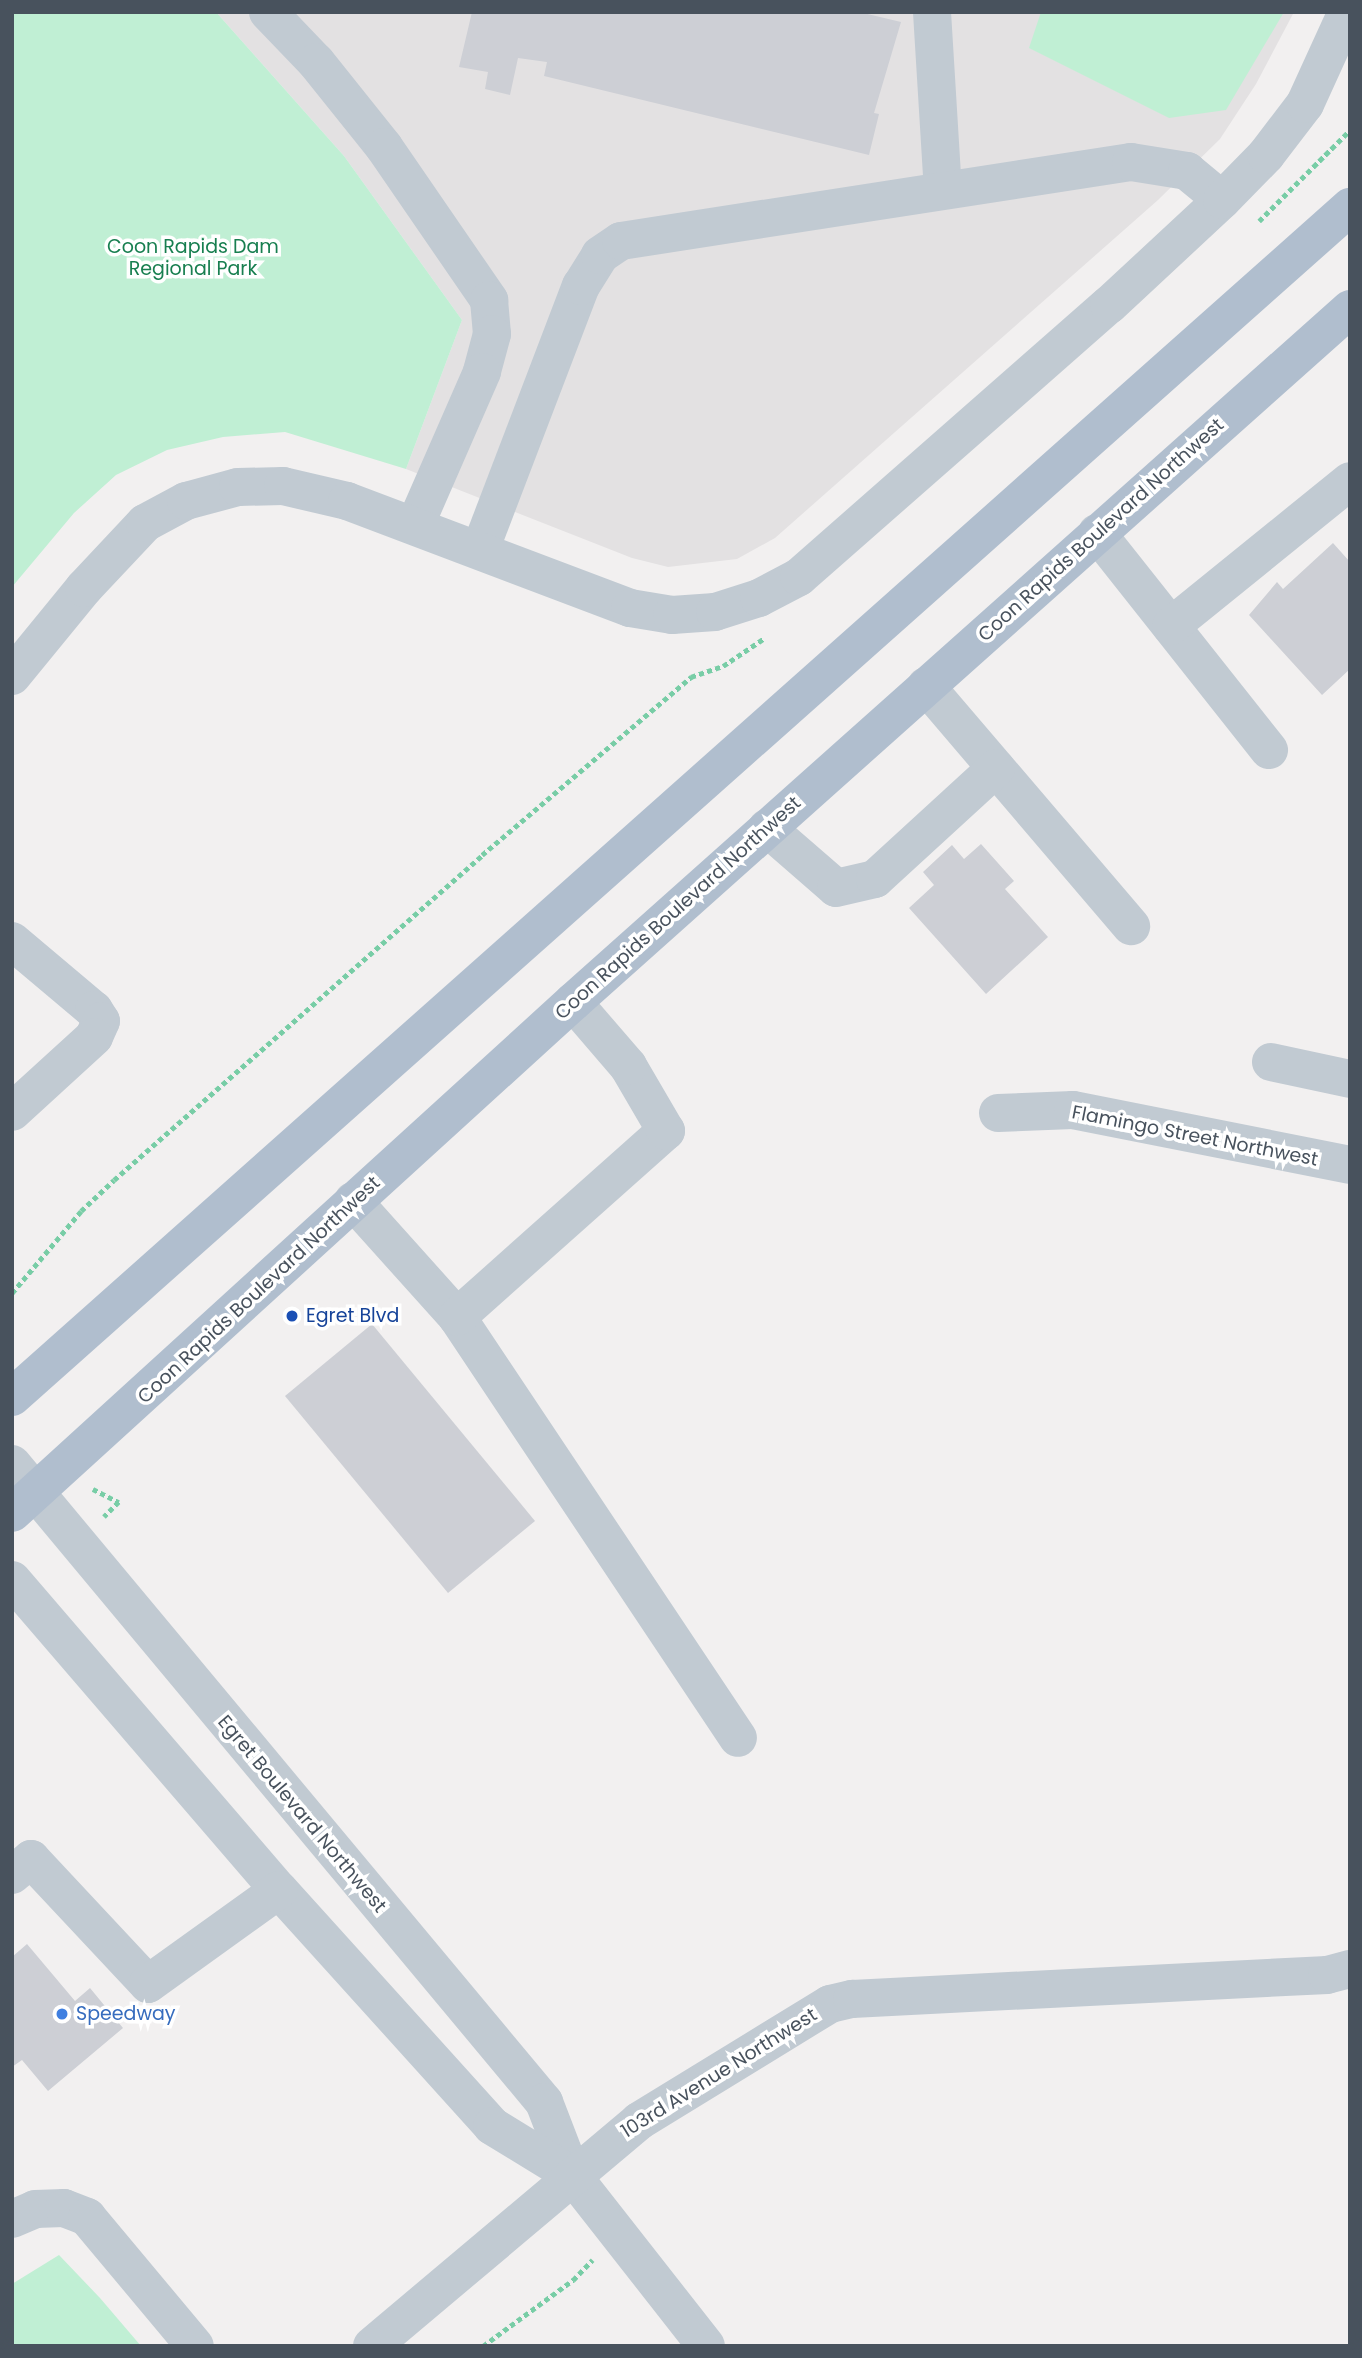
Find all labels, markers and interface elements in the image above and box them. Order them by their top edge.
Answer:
park label: Coon Rapids Dam Regional Park [107,236,279,280]
street label: Coon Rapids Boulevard Northwest [973,414,1229,646]
street label: Coon Rapids Boulevard Northwest [550,792,806,1024]
street label: Flamingo Street Northwest [1070,1101,1320,1171]
street label: Coon Rapids Boulevard Northwest [133,1172,385,1408]
place label: Egret Blvd [306,1305,399,1327]
marker: Egret Blvd [284,1308,300,1324]
street label: Egret Boulevard Northwest [213,1711,391,1917]
place label: Speedway [76,2003,176,2025]
street label: 103rd Avenue Northwest [617,2003,821,2143]
marker: Speedway [54,2006,70,2022]

